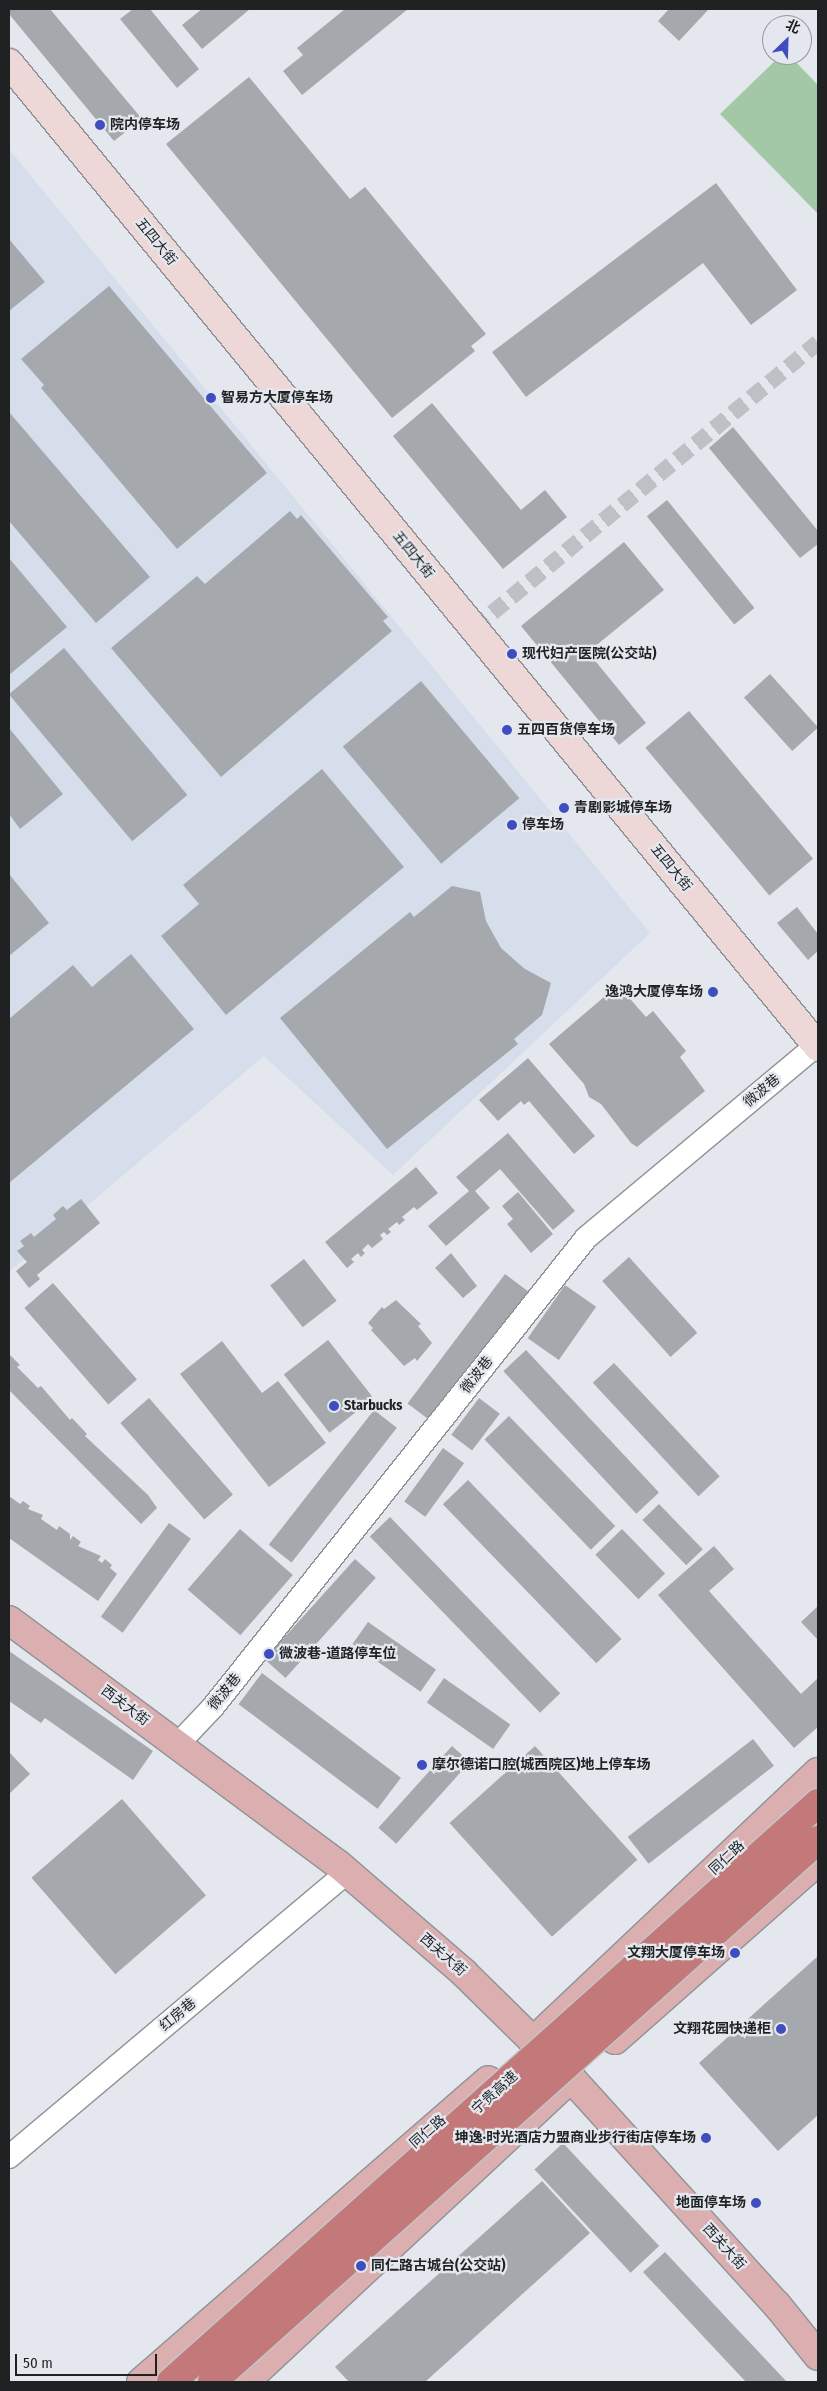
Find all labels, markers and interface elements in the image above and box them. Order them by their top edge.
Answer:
north arrow [762,15,812,65]
text: 北 [783,16,803,37]
place label: 院内停车场 [110,117,180,133]
marker: 院内停车场 [94,119,106,131]
street label: 五四大街 [132,215,180,269]
place label: 智易方大厦停车场 [221,390,333,406]
marker: 智易方大厦停车场 [205,392,217,404]
street label: 五四大街 [389,528,437,582]
place label: 现代妇产医院(公交站) [522,646,656,662]
marker: 现代妇产医院(公交站) [506,648,518,660]
place label: 五四百货停车场 [517,722,615,738]
marker: 五四百货停车场 [501,724,513,736]
place label: 青剧影城停车场 [574,800,672,816]
marker: 青剧影城停车场 [558,802,570,814]
place label: 停车场 [522,817,564,833]
marker: 停车场 [506,819,518,831]
street label: 五四大街 [647,841,695,895]
place label: 逸鸿大厦停车场 [605,984,703,1000]
marker: 逸鸿大厦停车场 [707,986,719,998]
street label: 微波巷 [741,1071,783,1111]
street label: 微波巷 [457,1353,497,1397]
place label: Starbucks [344,1398,402,1414]
marker: Starbucks [328,1400,340,1412]
place label: 微波巷-道路停车位 [279,1646,396,1662]
marker: 微波巷-道路停车位 [263,1648,275,1660]
street label: 微波巷 [205,1670,245,1714]
street label: 西关大街 [98,1682,152,1730]
place label: 摩尔德诺口腔(城西院区)地上停车场 [432,1757,650,1773]
marker: 摩尔德诺口腔(城西院区)地上停车场 [416,1759,428,1771]
street label: 同仁路 [706,1838,748,1878]
street label: 西关大街 [416,1930,470,1980]
place label: 文翔大厦停车场 [627,1945,725,1961]
marker: 文翔大厦停车场 [729,1947,741,1959]
street label: 红房巷 [157,1995,199,2035]
place label: 文翔花园快递柜 [673,2021,771,2037]
marker: 文翔花园快递柜 [775,2023,787,2035]
street label: 宁贵高速 [469,2068,521,2118]
street label: 同仁路 [407,2112,449,2152]
place label: 坤逸·时光酒店力盟商业步行街店停车场 [455,2130,696,2146]
marker: 坤逸·时光酒店力盟商业步行街店停车场 [700,2132,712,2144]
place label: 地面停车场 [676,2195,746,2211]
marker: 地面停车场 [750,2197,762,2209]
street label: 西关大街 [699,2221,749,2273]
place label: 同仁路古城台(公交站) [371,2258,505,2274]
marker: 同仁路古城台(公交站) [355,2260,367,2272]
scale bar [18,2344,160,2376]
text: 50 m [23,2354,53,2372]

